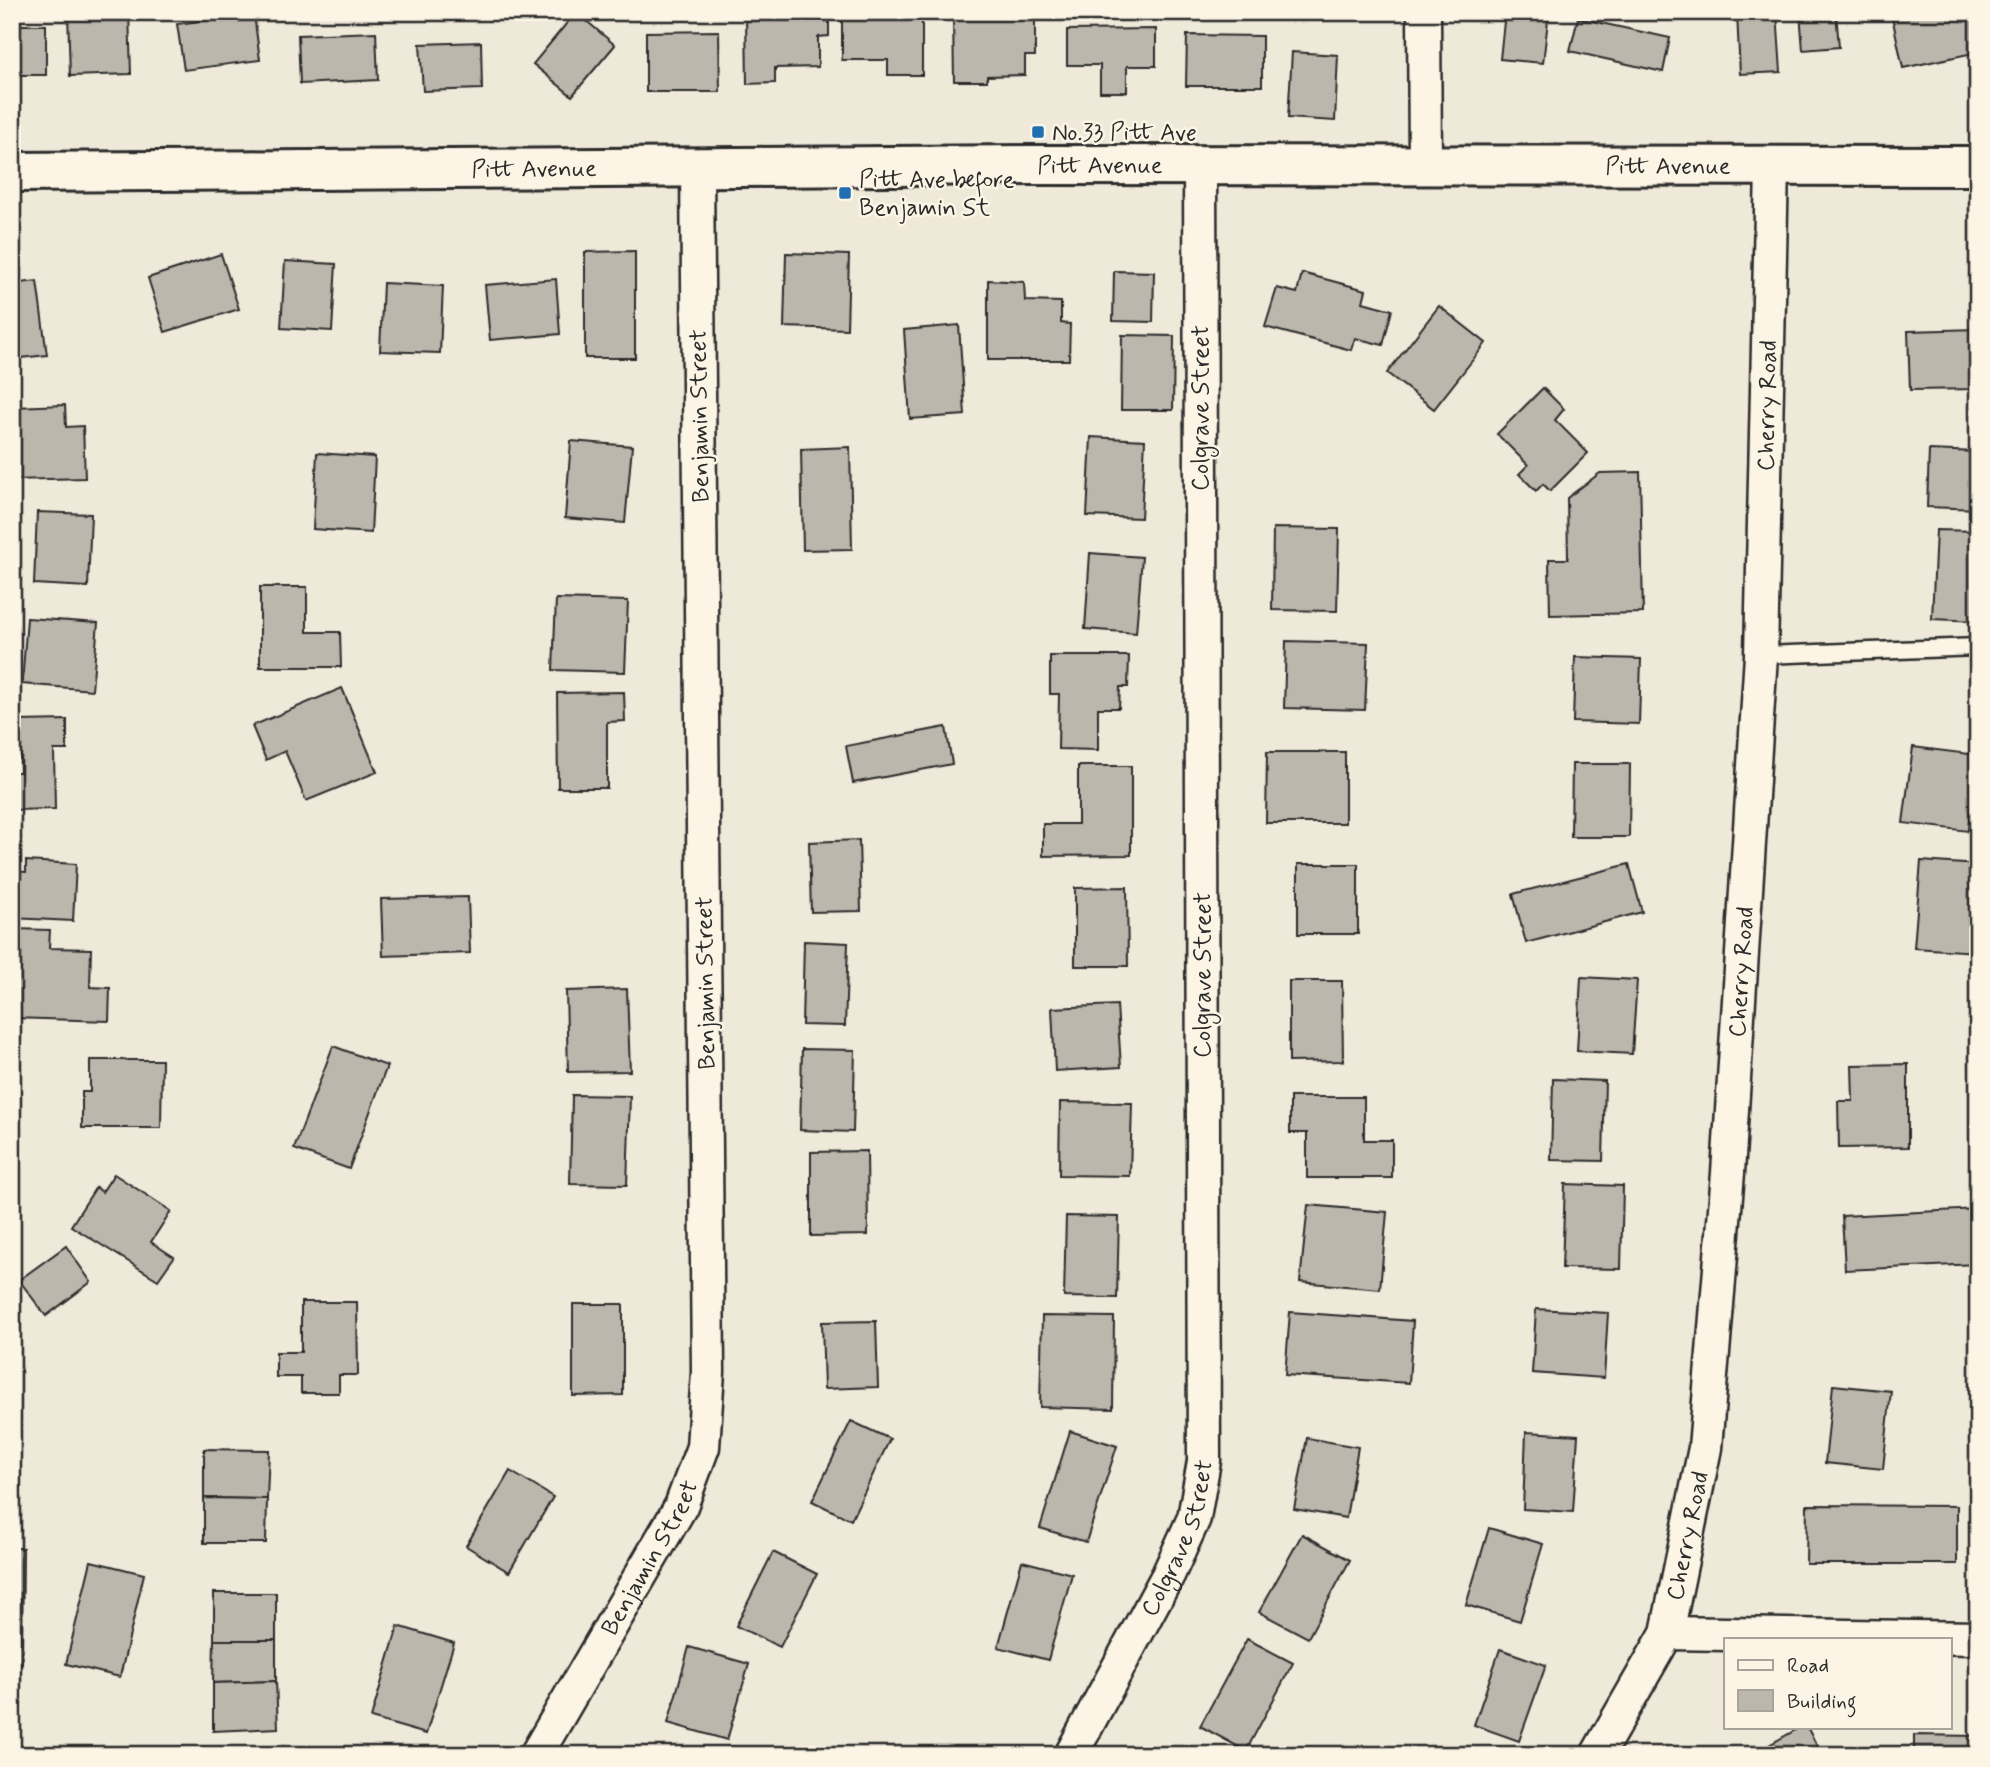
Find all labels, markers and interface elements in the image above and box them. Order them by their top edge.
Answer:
place label: No.33 Pitt Ave [1052,118,1197,149]
marker: No.33 Pitt Ave [1030,124,1046,140]
street label: Pitt Avenue [1037,151,1163,182]
street label: Pitt Avenue [1605,152,1731,183]
street label: Pitt Avenue [471,154,597,186]
place label: Pitt Ave before Benjamin St [859,165,1015,224]
marker: Pitt Ave before Benjamin St [837,185,853,201]
street label: Colgrave Street [1186,325,1219,491]
street label: Benjamin Street [683,329,718,503]
street label: Cherry Road [1751,340,1785,471]
street label: Colgrave Street [1188,892,1221,1058]
street label: Benjamin Street [689,896,724,1070]
street label: Cherry Road [1723,906,1762,1038]
street label: Colgrave Street [1135,1457,1221,1622]
street label: Cherry Road [1660,1469,1717,1603]
street label: Benjamin Street [595,1476,706,1642]
legend [1724,1638,1952,1728]
text: Road [1787,1652,1829,1680]
text: Building [1787,1688,1857,1718]

